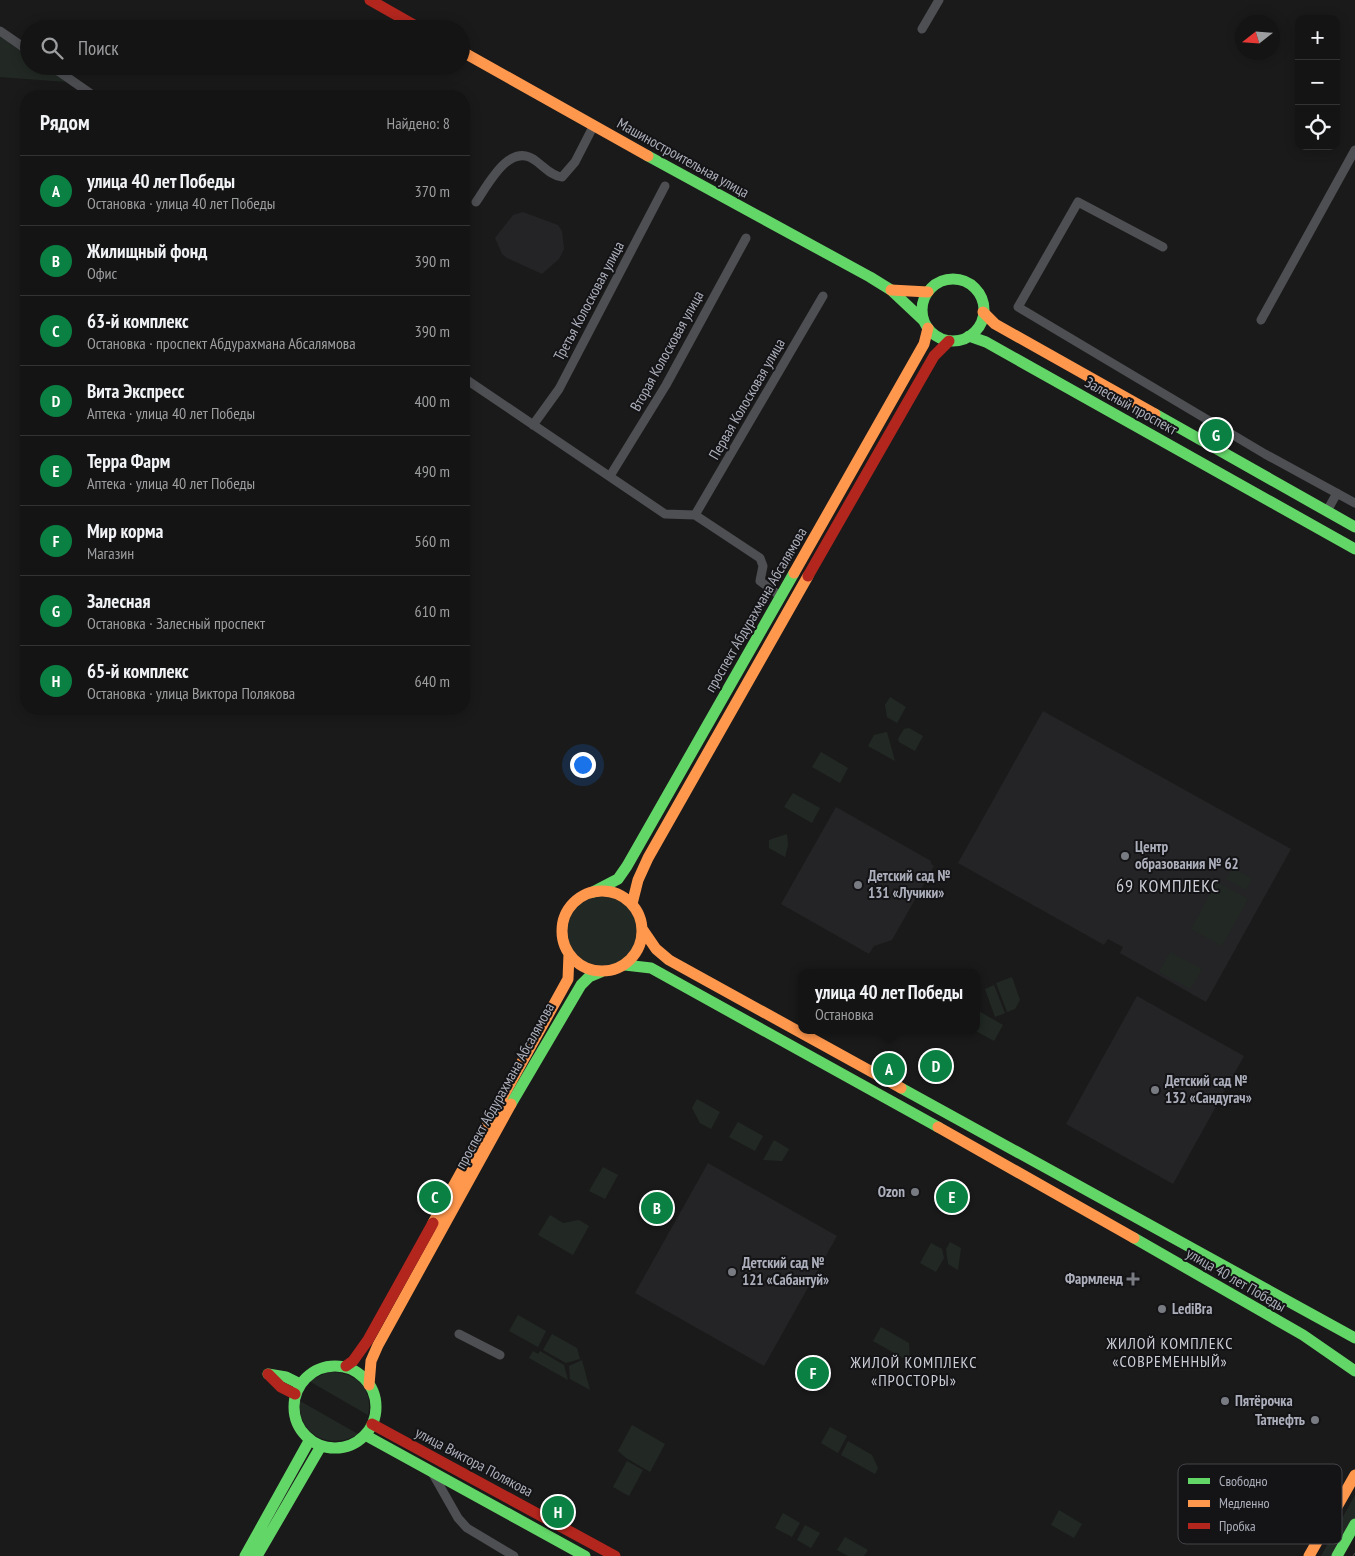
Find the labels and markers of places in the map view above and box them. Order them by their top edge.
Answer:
pin: G [1200,416,1232,454]
place label: Центр образования № 62 [1135,837,1239,873]
marker: Центр образования № 62 [1119,850,1131,862]
place label: Детский сад № 131 «Лучики» [868,866,951,902]
marker: Детский сад № 131 «Лучики» [852,879,864,891]
pin: D [920,1047,952,1085]
pin: A [873,1050,905,1088]
place label: Детский сад № 132 «Сандугач» [1165,1071,1252,1107]
marker: Детский сад № 132 «Сандугач» [1149,1084,1161,1096]
pin: C [419,1178,451,1216]
pin: E [936,1178,968,1216]
place label: Ozon [878,1182,905,1201]
marker: Ozon [909,1186,921,1198]
pin: B [641,1189,673,1227]
place label: Детский сад № 121 «Сабантуй» [742,1253,829,1289]
marker: Детский сад № 121 «Сабантуй» [726,1266,738,1278]
place label: Фармленд [1065,1269,1123,1288]
marker: Фармленд [1127,1273,1139,1285]
place label: LediBra [1172,1299,1212,1318]
marker: LediBra [1156,1303,1168,1315]
pin: F [797,1354,829,1392]
place label: Пятёрочка [1235,1391,1293,1410]
marker: Пятёрочка [1219,1395,1231,1407]
place label: Татнефть [1255,1410,1305,1429]
marker: Татнефть [1309,1414,1321,1426]
pin: H [542,1493,574,1531]

